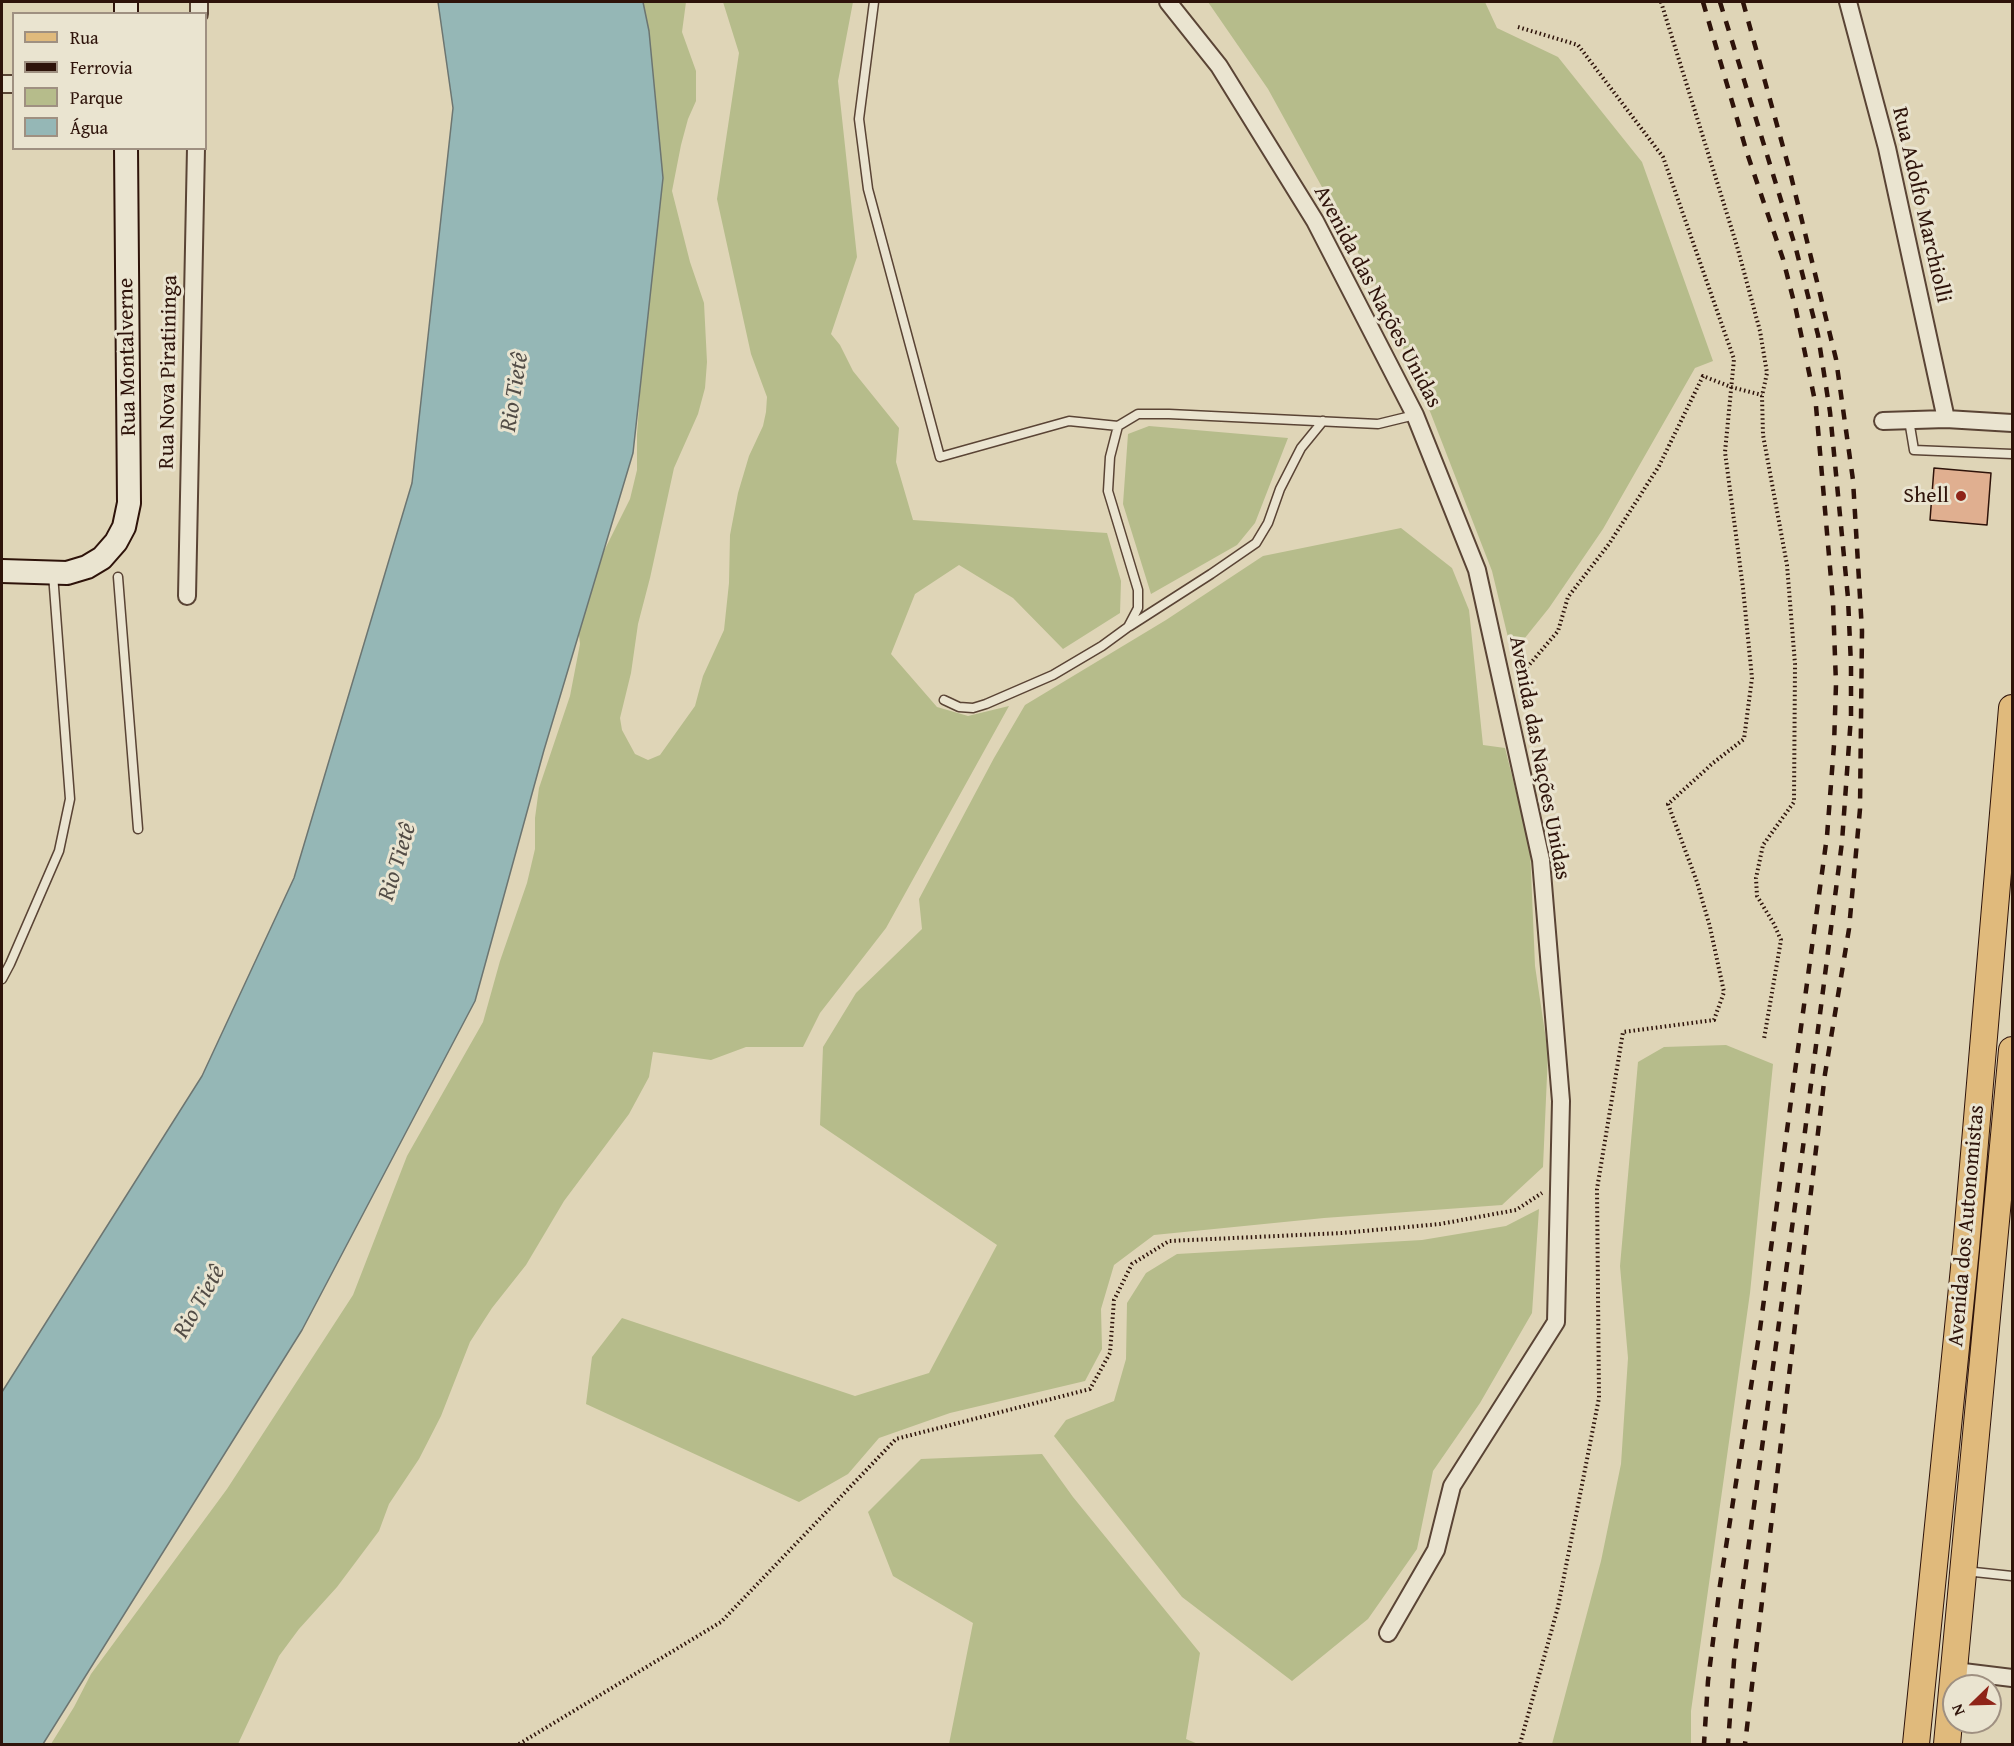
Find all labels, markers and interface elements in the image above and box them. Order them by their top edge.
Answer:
legend [12,12,207,150]
text: Rua [70,24,99,51]
text: Ferrovia [70,54,132,81]
text: Parque [70,84,123,111]
street label: Rua Adolfo Marchiolli [1886,104,1956,306]
text: Água [70,114,108,141]
street label: Avenida das Nações Unidas [1307,181,1447,413]
street label: Rua Nova Piratininga [154,275,184,469]
street label: Rua Montalverne [113,278,143,436]
water label: Rio Tietê [495,350,535,434]
place label: Shell [1903,483,1949,509]
marker: Shell [1954,489,1968,503]
street label: Avenida das Nações Unidas [1502,634,1576,882]
water label: Rio Tietê [373,820,423,904]
street label: Avenida dos Autonomistas [1943,1104,1991,1348]
water label: Rio Tietê [168,1260,232,1344]
north arrow [1942,1674,2002,1734]
text: N [1944,1701,1970,1720]

